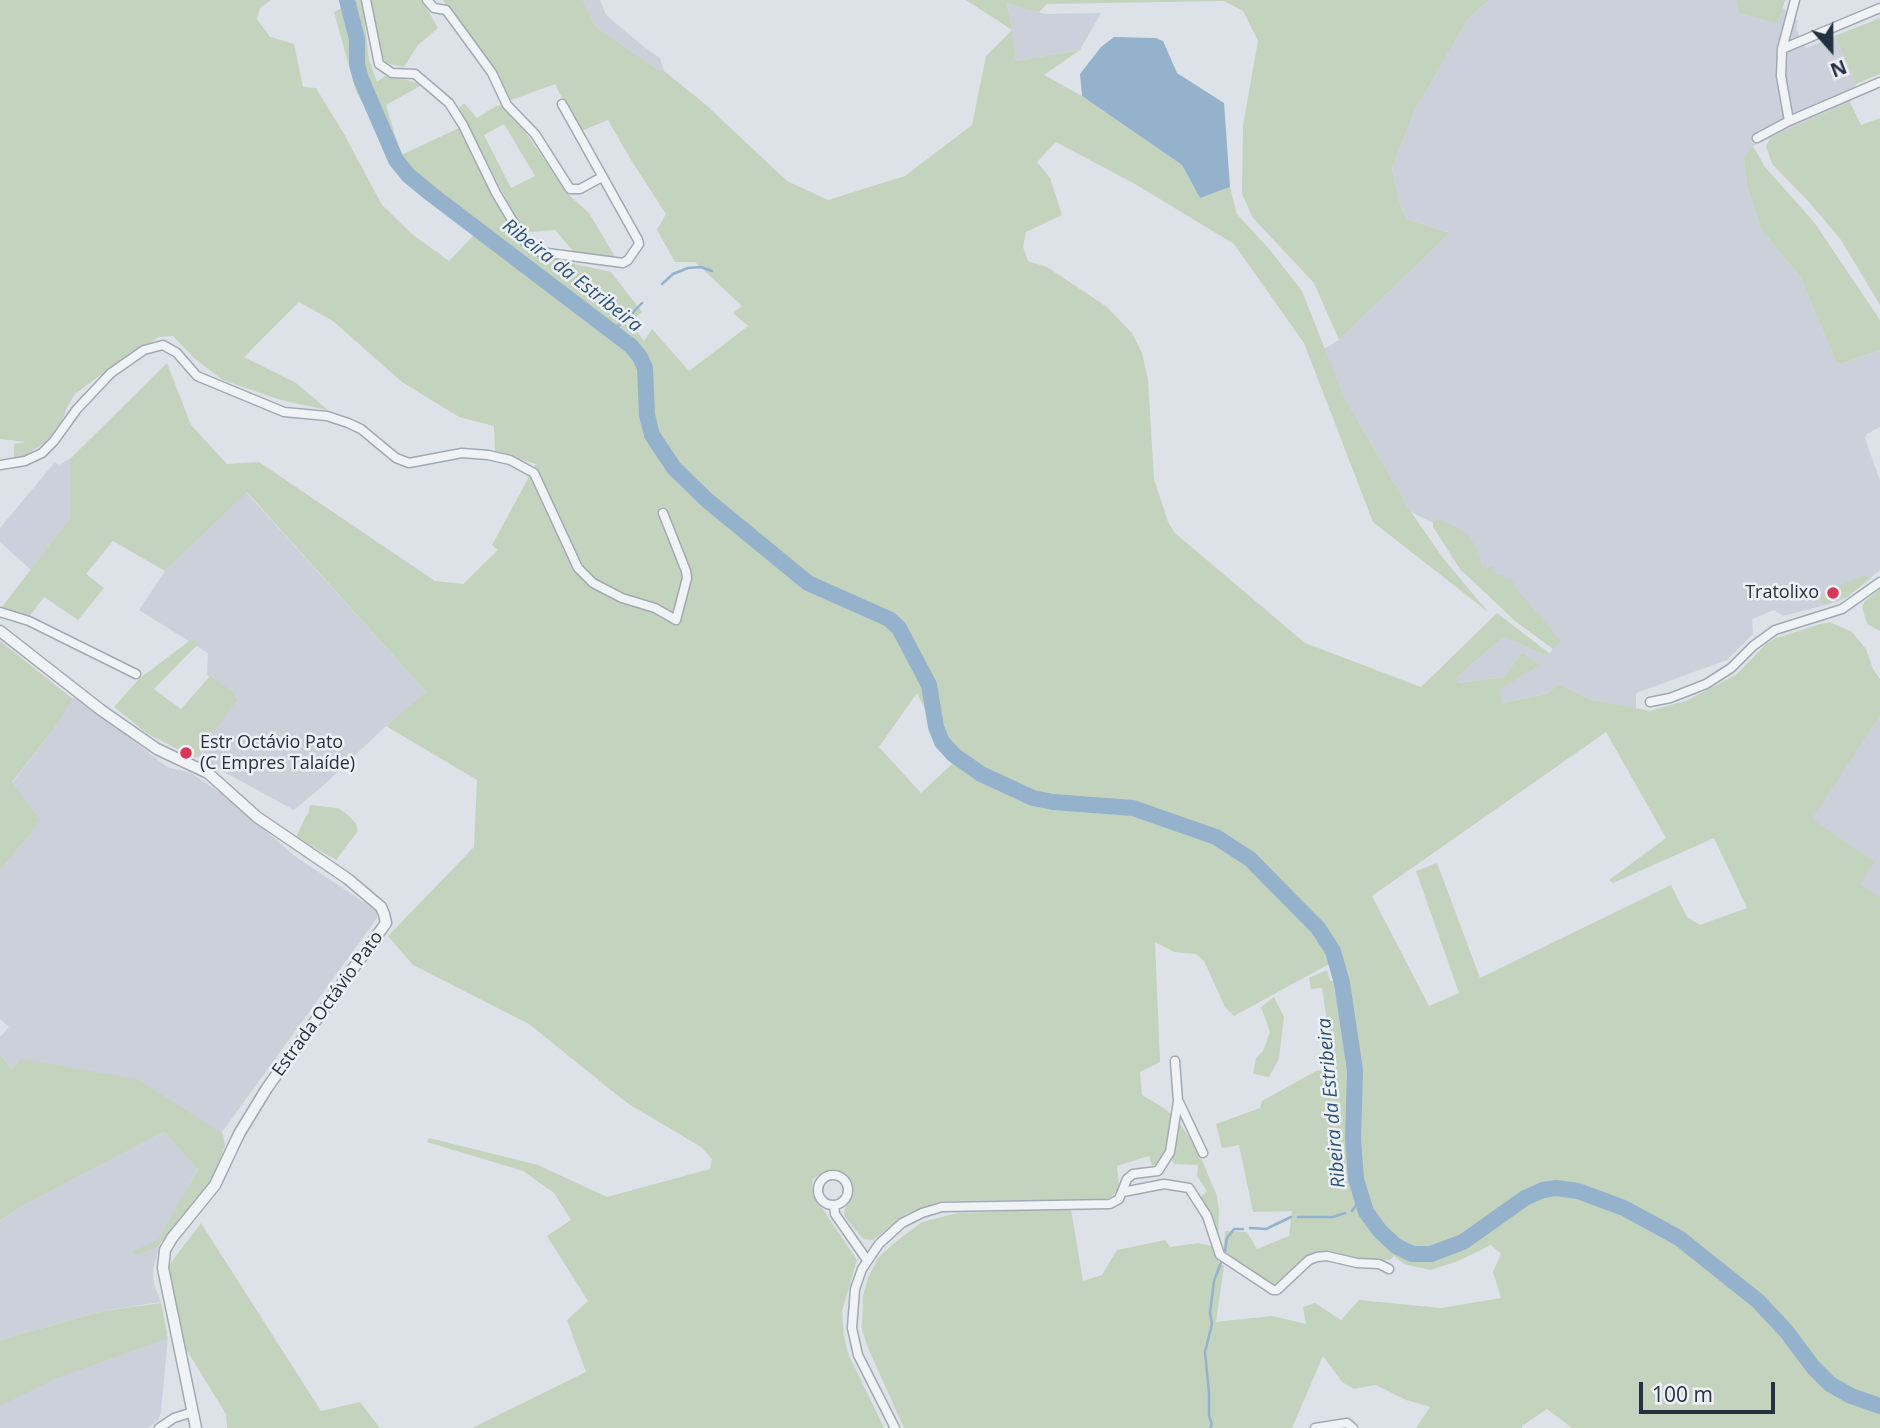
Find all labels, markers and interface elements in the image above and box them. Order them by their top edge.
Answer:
north arrow [1796,14,1866,84]
text: N [1827,54,1850,84]
water label: Ribeira da Estribeira [498,214,646,338]
place label: Tratolixo [1745,582,1819,604]
marker: Tratolixo [1825,585,1841,601]
place label: Estr Octávio Pato (C Empres Talaíde) [200,732,355,774]
marker: Estr Octávio Pato (C Empres Talaíde) [178,745,194,761]
street label: Estrada Octávio Pato [268,927,388,1081]
water label: Ribeira da Estribeira [1313,1017,1351,1189]
scale bar [1642,1368,1778,1412]
text: 100 m [1652,1380,1713,1408]

